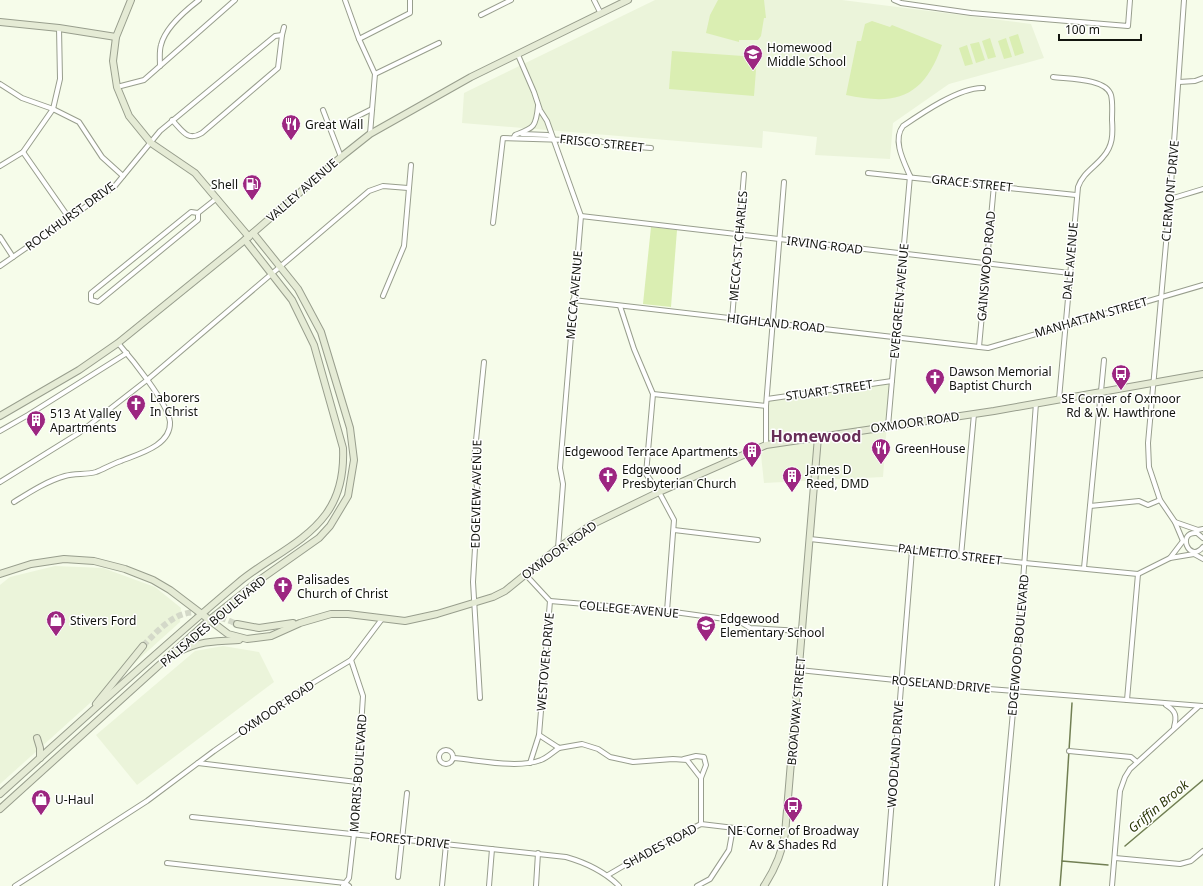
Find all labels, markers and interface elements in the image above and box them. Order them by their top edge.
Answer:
scale bar [1059,16,1141,42]
text: 100 m [1065,21,1100,38]
place label: Homewood Middle School [767,39,846,70]
school or university icon: Homewood Middle School [742,43,764,71]
restaurant icon: Great Wall [280,113,302,141]
place label: Great Wall [305,116,363,133]
street label: FRISCO STREET [559,130,645,156]
street label: CLERMONT DRIVE [1157,140,1183,242]
street label: VALLEY AVENUE [263,154,341,226]
street label: GRACE STREET [930,170,1014,196]
fuel station icon: Shell [241,173,263,201]
place label: Shell [211,176,238,193]
street label: ROCKHURST DRIVE [22,178,118,254]
street label: MECCA ST CHARLES [725,190,751,302]
street label: GAINSWOOD ROAD [973,210,999,322]
street label: DALE AVENUE [1058,221,1082,301]
street label: IRVING ROAD [786,232,864,258]
street label: EVERGREEN AVENUE [886,243,912,359]
street label: MECCA AVENUE [562,250,586,340]
street label: MANHATTAN STREET [1033,293,1150,341]
street label: HIGHLAND ROAD [726,309,826,337]
place label: Dawson Memorial Baptist Church [949,363,1051,394]
bus stop icon: SE Corner of Oxmoor Rd & W. Hawthrone [1110,363,1132,391]
church icon: Dawson Memorial Baptist Church [924,367,946,395]
street label: STUART STREET [784,375,874,405]
place label: Laborers In Christ [150,389,200,420]
place label: SE Corner of Oxmoor Rd & W. Hawthrone [1061,390,1181,421]
church icon: Laborers In Christ [125,393,147,421]
place label: 513 At Valley Apartments [50,405,122,436]
street label: OXMOOR ROAD [870,407,961,437]
building icon: 513 At Valley Apartments [25,409,47,437]
district label: Homewood [771,425,861,447]
restaurant icon: GreenHouse [870,437,892,465]
street label: EDGEVIEW AVENUE [467,440,485,548]
building icon: Edgewood Terrace Apartments [741,440,763,468]
place label: GreenHouse [895,440,966,457]
place label: Edgewood Terrace Apartments [564,443,738,460]
place label: Edgewood Presbyterian Church [622,461,736,492]
place label: James D Reed, DMD [805,461,869,492]
church icon: Edgewood Presbyterian Church [597,465,619,493]
building icon: James D Reed, DMD [781,465,803,493]
street label: OXMOOR ROAD [518,517,600,583]
street label: PALMETTO STREET [897,539,1003,569]
street label: PALISADES BOULEVARD [156,571,270,670]
place label: Palisades Church of Christ [297,571,389,602]
street label: EDGEWOOD BOULEVARD [1003,573,1033,716]
church icon: Palisades Church of Christ [272,575,294,603]
street label: COLLEGE AVENUE [578,596,680,622]
shop icon: Stivers Ford [45,609,67,637]
place label: Edgewood Elementary School [720,610,825,641]
place label: Stivers Ford [70,612,136,629]
street label: WESTOVER DRIVE [532,612,558,712]
school or university icon: Edgewood Elementary School [695,614,717,642]
street label: BROADWAY STREET [783,656,809,766]
street label: ROSELAND DRIVE [891,671,991,697]
street label: OXMOOR ROAD [234,676,318,740]
street label: WOODLAND DRIVE [883,700,907,808]
street label: MORRIS BOULEVARD [345,713,371,833]
water label: Griffin Brook [1124,775,1192,837]
shop icon: U-Haul [30,788,52,816]
place label: U-Haul [55,791,94,808]
bus stop icon: NE Corner of Broadway Av & Shades Rd [782,795,804,823]
street label: SHADES ROAD [620,819,700,873]
place label: NE Corner of Broadway Av & Shades Rd [727,822,860,853]
street label: FOREST DRIVE [369,827,451,853]

